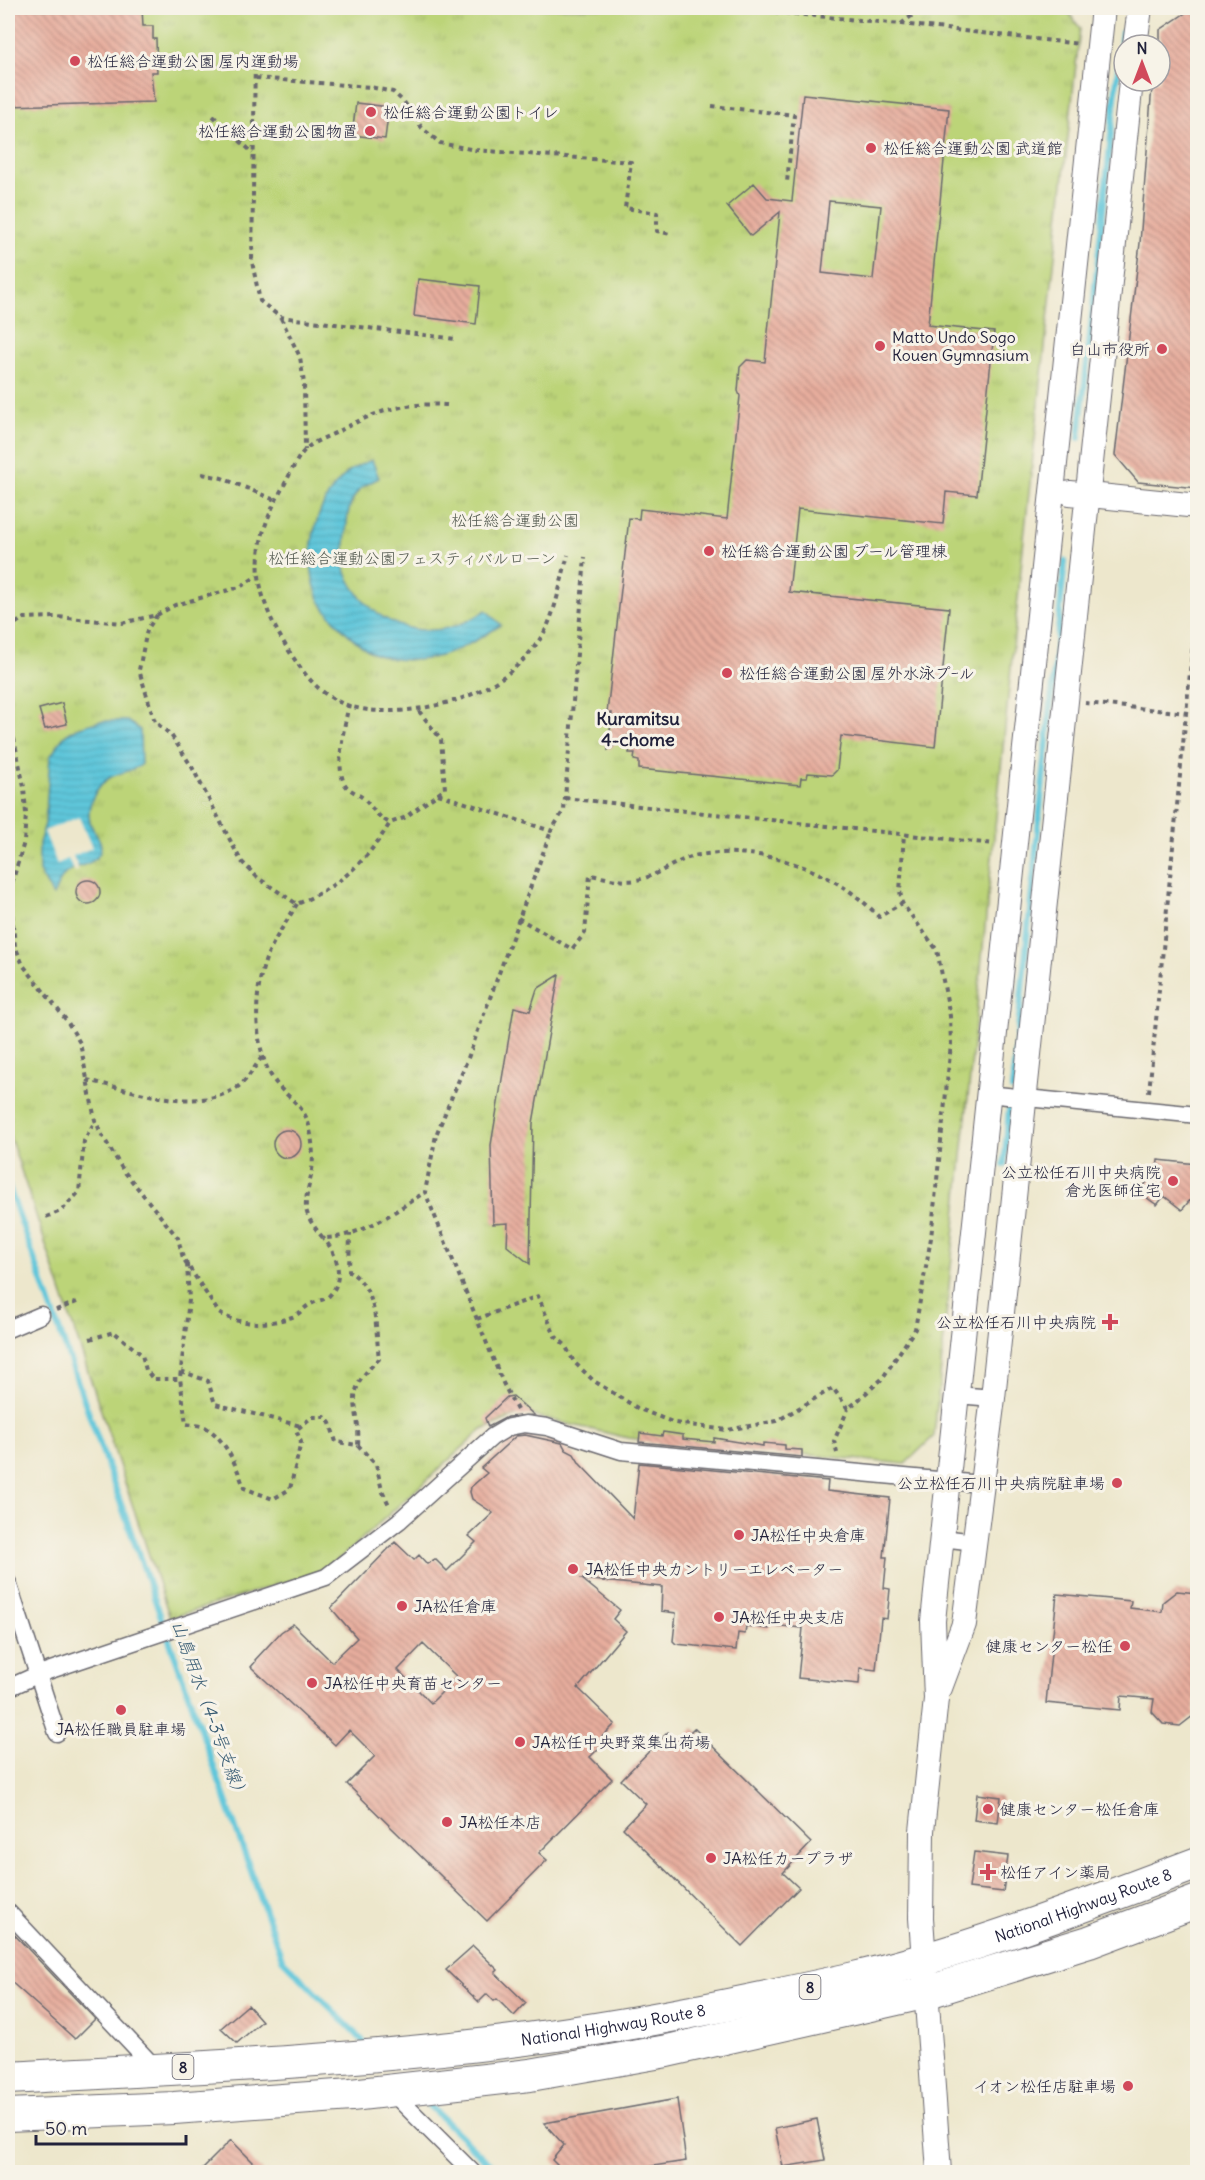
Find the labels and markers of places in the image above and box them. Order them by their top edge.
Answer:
place label: 松任総合運動公園 屋内運動場 [87,51,299,71]
marker: 松任総合運動公園 屋内運動場 [68,54,82,68]
place label: 松任総合運動公園トイレ [383,102,559,122]
marker: 松任総合運動公園トイレ [364,105,378,119]
place label: 松任総合運動公園物置 [198,121,358,141]
marker: 松任総合運動公園物置 [363,124,377,138]
place label: 松任総合運動公園 武道館 [883,138,1063,158]
marker: 松任総合運動公園 武道館 [864,141,878,155]
place label: Matto Undo Sogo Kouen Gymnasium [892,327,1029,365]
marker: Matto Undo Sogo Kouen Gymnasium [873,339,887,353]
place label: 白山市役所 [1070,339,1150,359]
marker: 白山市役所 [1155,342,1169,356]
place label: 松任総合運動公園 プール管理棟 [721,541,947,561]
marker: 松任総合運動公園 プール管理棟 [702,544,716,558]
place label: 松任総合運動公園 屋外水泳プｰル [739,663,975,683]
marker: 松任総合運動公園 屋外水泳プｰル [720,666,734,680]
place label: 公立松任石川中央病院 倉光医師住宅 [1001,1162,1161,1200]
marker: 公立松任石川中央病院 倉光医師住宅 [1166,1174,1180,1188]
place label: 公立松任石川中央病院 [936,1312,1096,1332]
marker: 公立松任石川中央病院 [1101,1313,1119,1331]
place label: 公立松任石川中央病院駐車場 [897,1473,1105,1493]
marker: 公立松任石川中央病院駐車場 [1110,1476,1124,1490]
place label: JA松任中央倉庫 [751,1525,866,1545]
marker: JA松任中央倉庫 [732,1528,746,1542]
place label: JA松任中央カントリーエレベーター [585,1559,843,1579]
marker: JA松任中央カントリーエレベーター [566,1562,580,1576]
place label: JA松任倉庫 [414,1596,497,1616]
marker: JA松任倉庫 [395,1599,409,1613]
place label: JA松任中央支店 [731,1607,846,1627]
marker: JA松任中央支店 [712,1610,726,1624]
place label: 健康センター松任 [986,1636,1113,1656]
marker: 健康センター松任 [1118,1639,1132,1653]
place label: JA松任中央育苗センター [324,1673,502,1693]
marker: JA松任中央育苗センター [305,1676,319,1690]
marker: JA松任職員駐車場 [114,1703,128,1717]
place label: JA松任職員駐車場 [56,1719,186,1739]
place label: JA松任中央野菜集出荷場 [532,1732,711,1752]
marker: JA松任中央野菜集出荷場 [513,1735,527,1749]
place label: 健康センター松任倉庫 [1000,1799,1159,1819]
marker: 健康センター松任倉庫 [981,1802,995,1816]
place label: JA松任本店 [459,1812,542,1832]
marker: JA松任本店 [440,1815,454,1829]
place label: JA松任カープラザ [723,1848,853,1868]
marker: JA松任カープラザ [704,1851,718,1865]
place label: 松任アイン薬局 [1000,1862,1111,1882]
marker: 松任アイン薬局 [981,1865,995,1879]
place label: イオン松任店駐車場 [973,2076,1116,2096]
marker: イオン松任店駐車場 [1121,2079,1135,2093]

